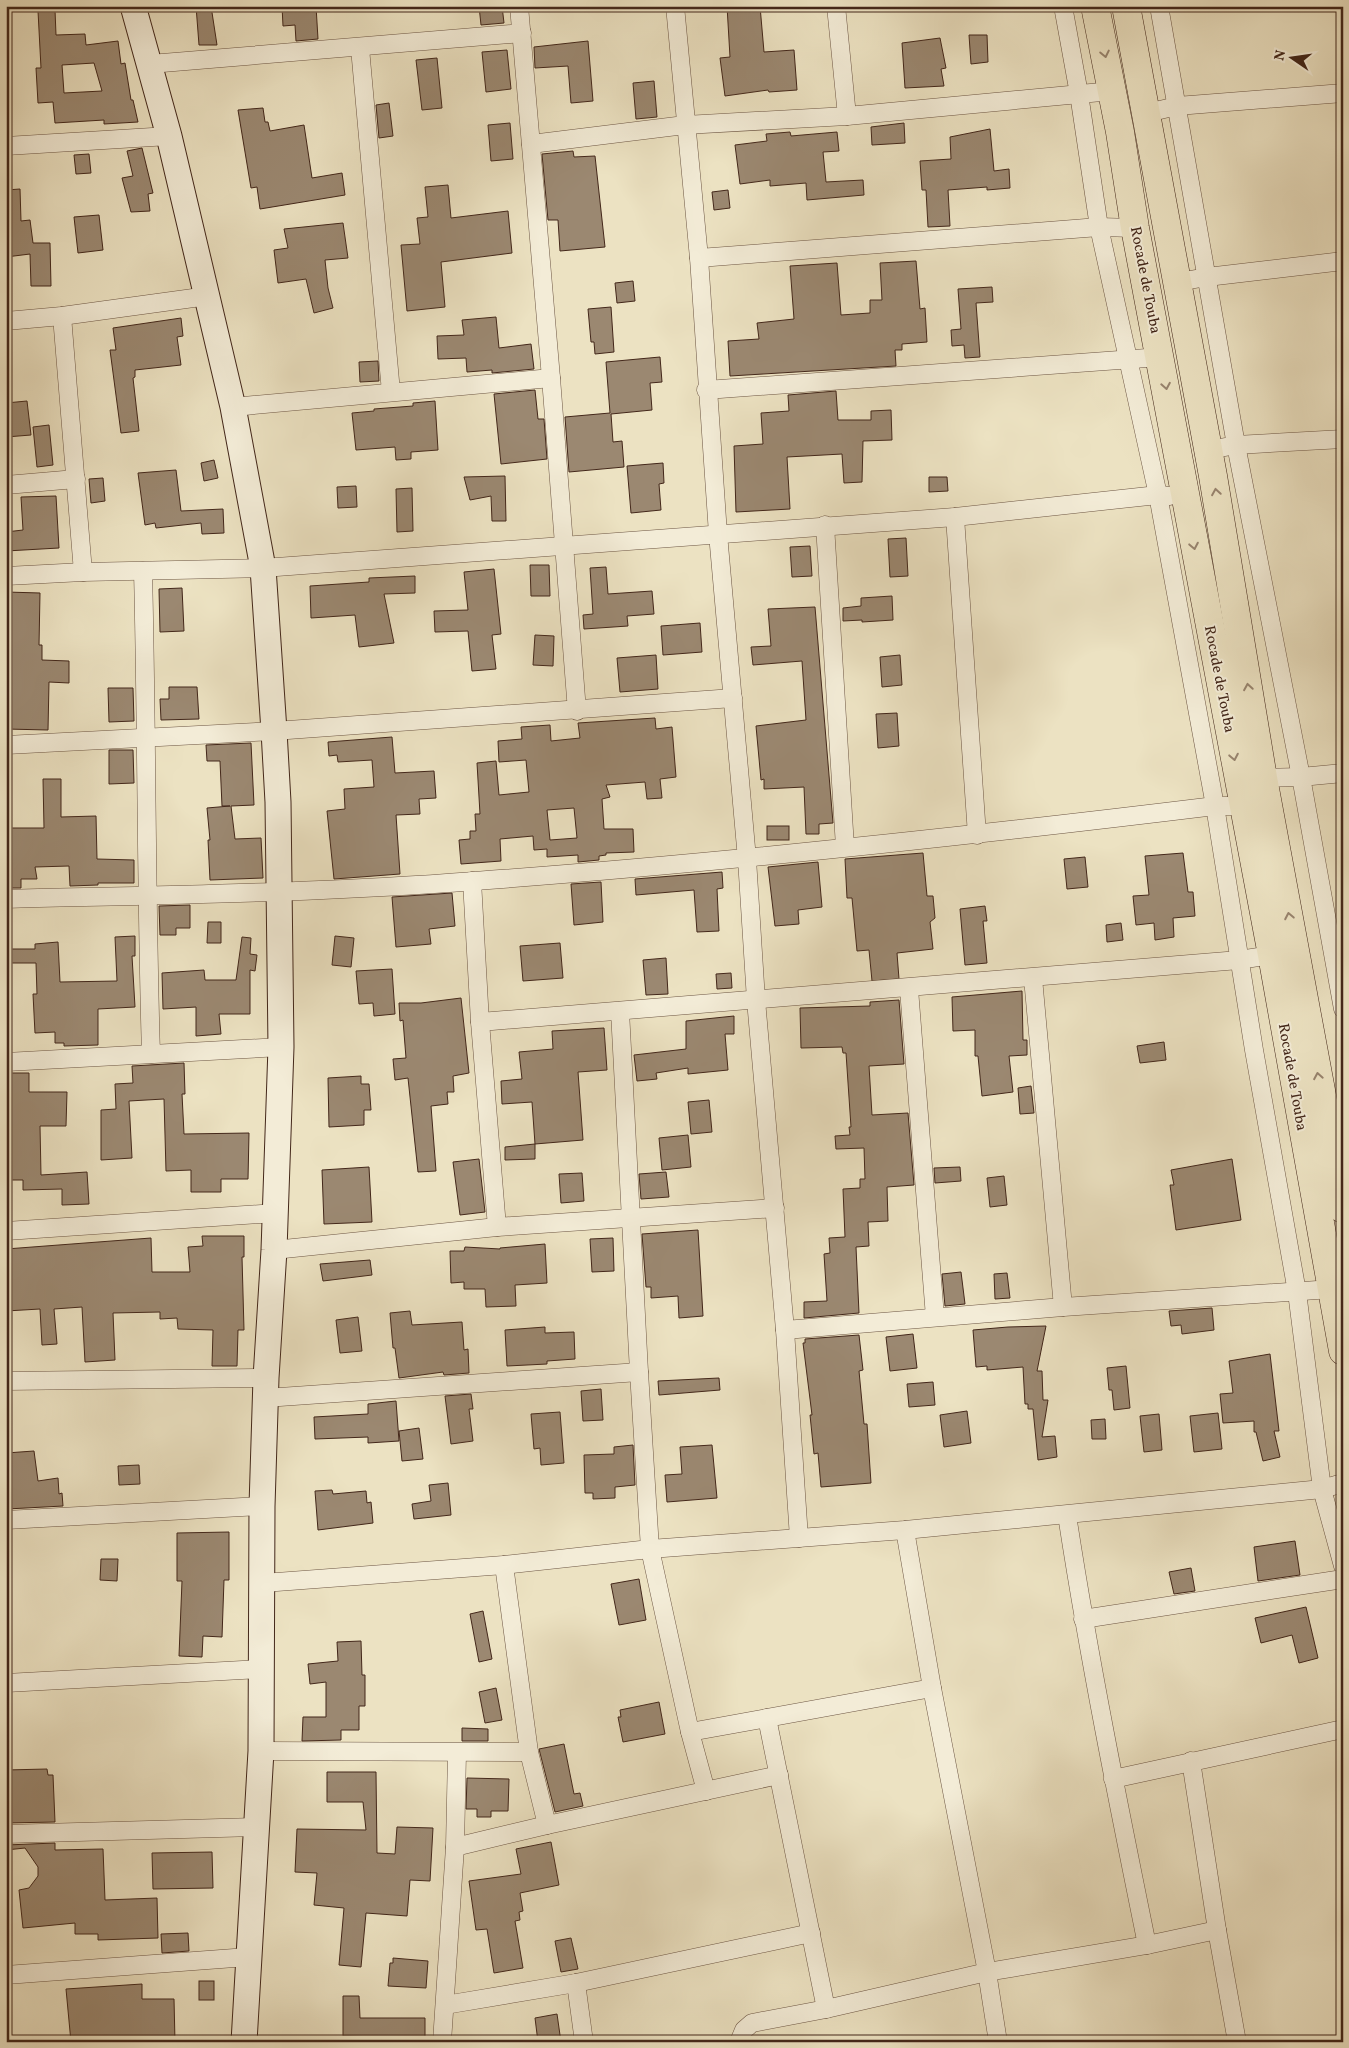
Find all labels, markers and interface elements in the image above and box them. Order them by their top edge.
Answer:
north arrow [1266,32,1316,82]
text: N [1270,48,1291,63]
one-way arrow [1099,50,1109,58]
street label: Rocade de Touba [1124,225,1165,336]
one-way arrow [1160,381,1170,390]
one-way arrow [1211,488,1222,496]
one-way arrow [1189,541,1199,550]
street label: Rocade de Touba [1198,624,1239,735]
one-way arrow [1244,682,1254,691]
one-way arrow [1229,753,1239,761]
one-way arrow [1285,911,1295,920]
street label: Rocade de Touba [1272,1022,1311,1133]
one-way arrow [1313,1071,1323,1080]

